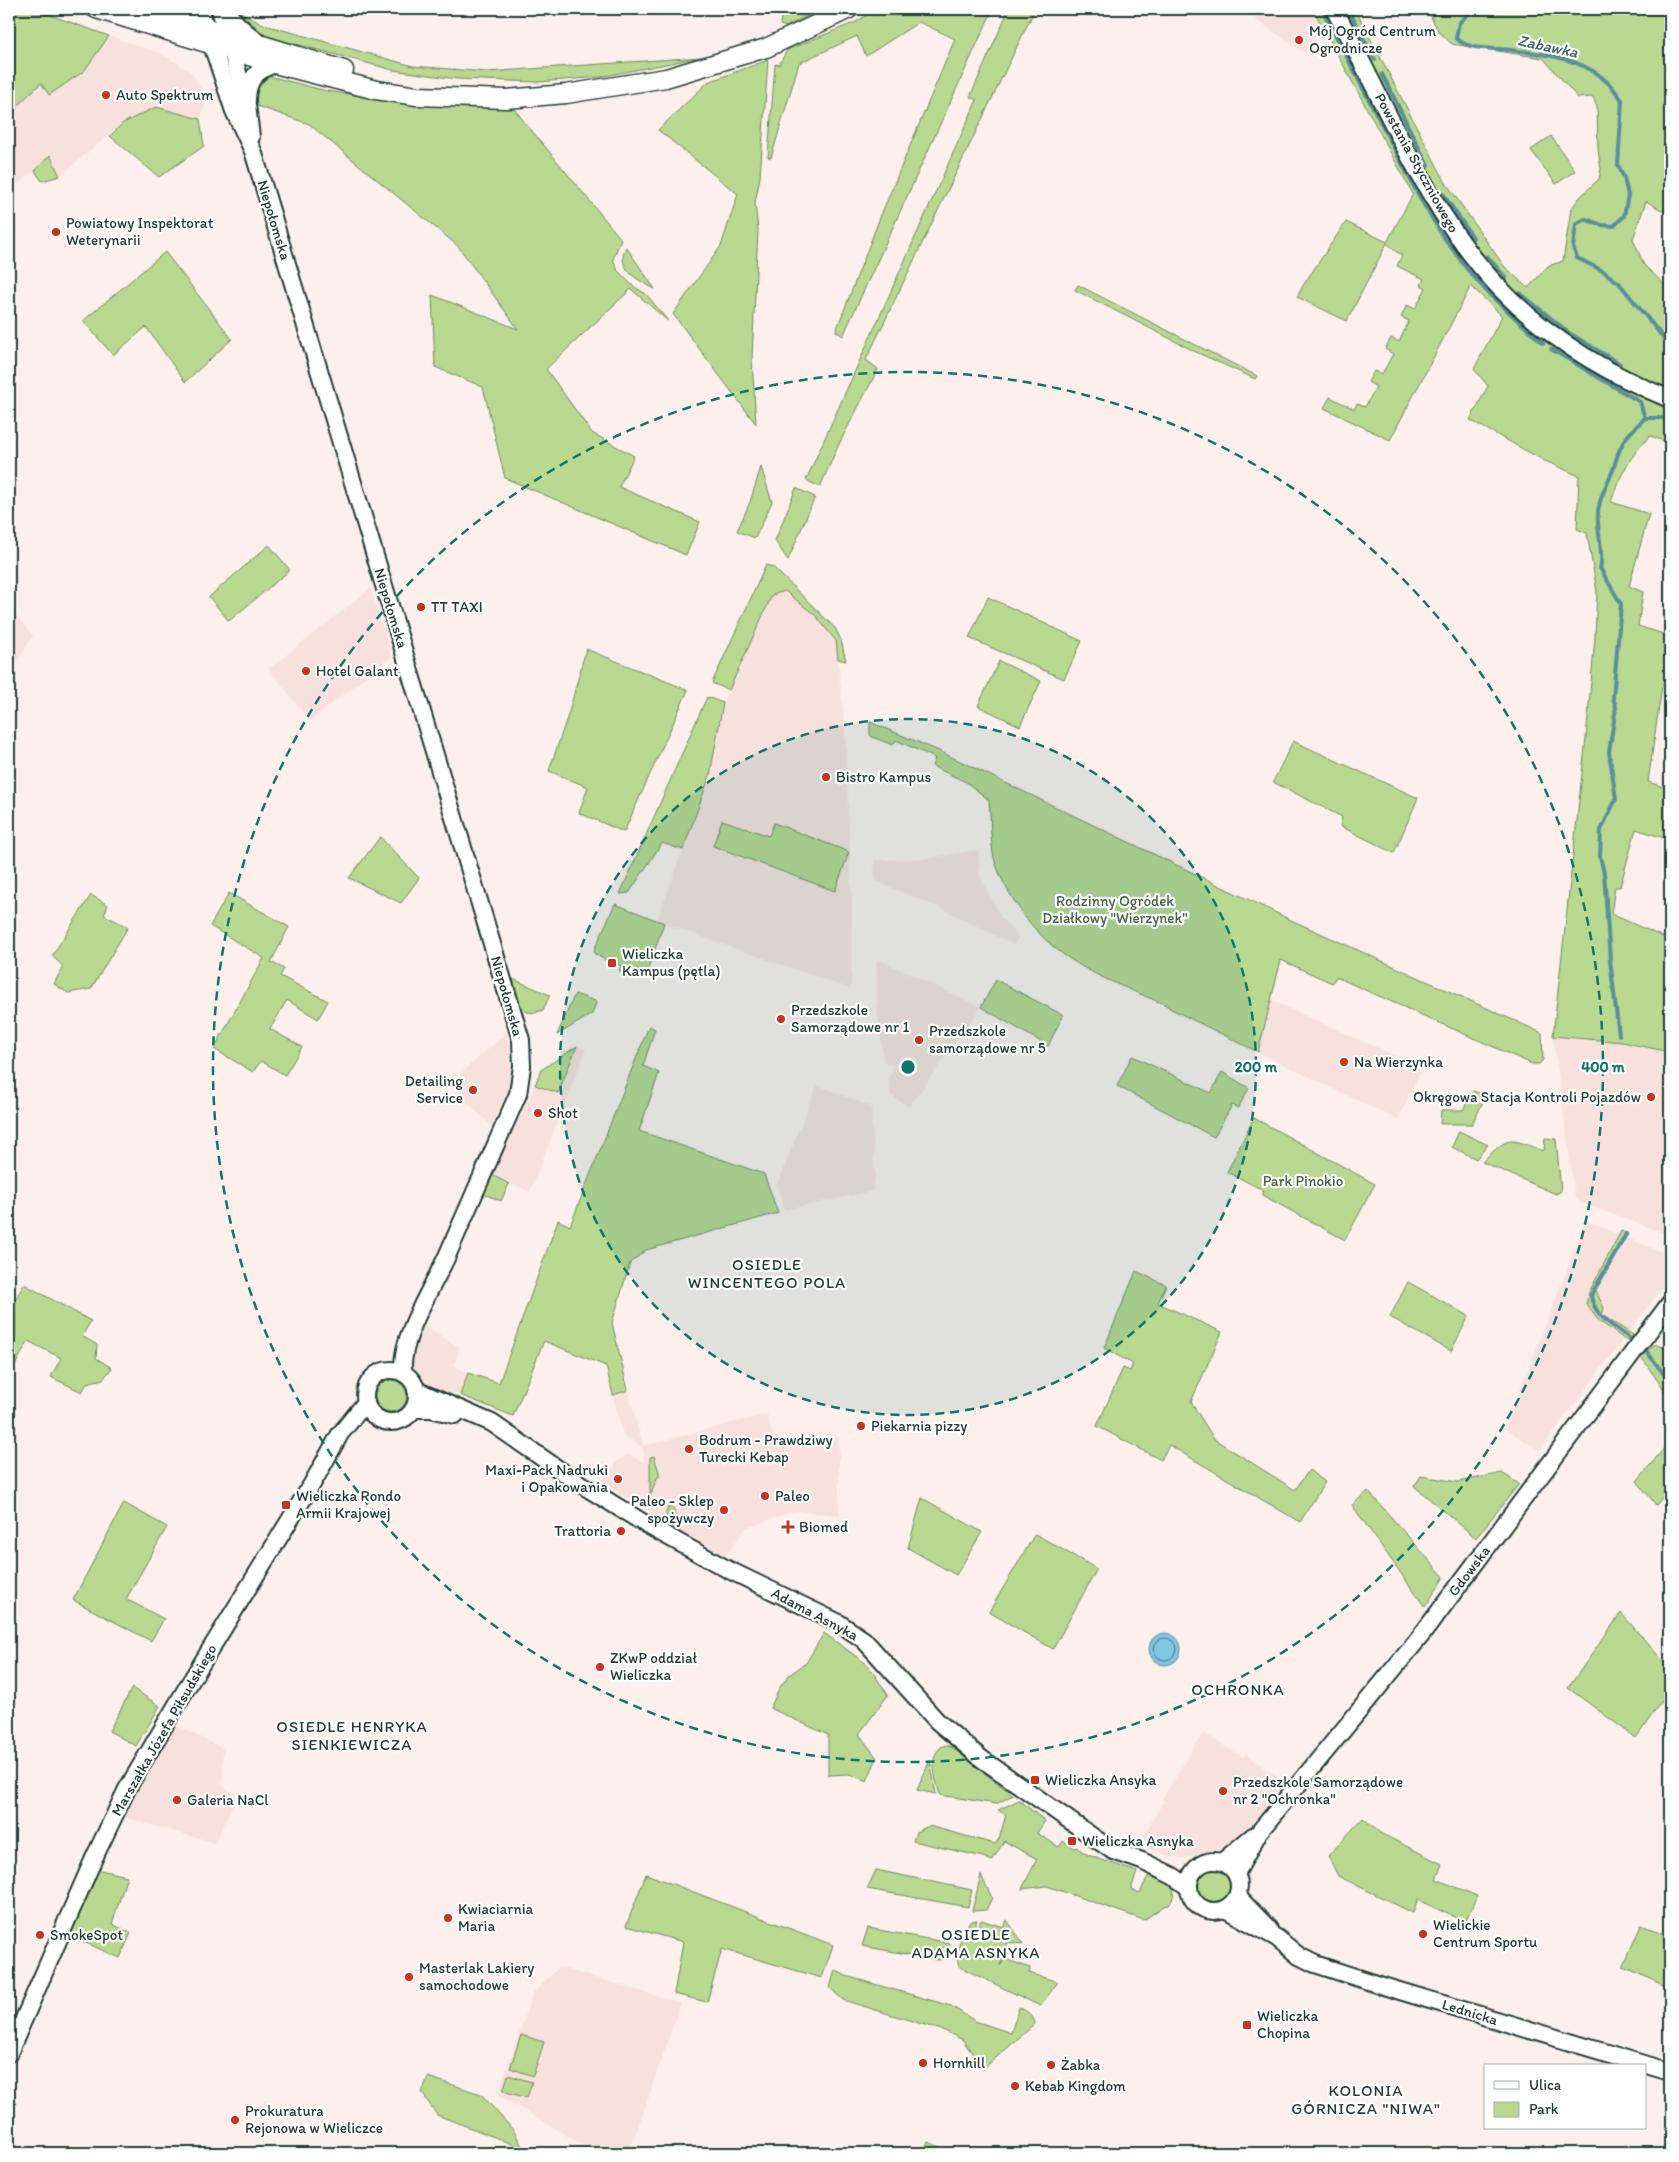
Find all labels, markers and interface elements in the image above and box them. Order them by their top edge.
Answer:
place label: Mój Ogród Centrum Ogrodnicze [1309,22,1436,57]
water label: Zabawka [1516,30,1581,62]
marker: Mój Ogród Centrum Ogrodnicze [1293,34,1305,46]
place label: Auto Spektrum [116,86,214,104]
marker: Auto Spektrum [100,89,112,101]
street label: Powstania Styczniowego [1371,90,1463,236]
street label: Niepołomska [253,178,295,263]
place label: Powiatowy Inspektorat Weterynarii [66,214,214,249]
marker: Powiatowy Inspektorat Weterynarii [50,226,62,238]
street label: Niepołomska [370,566,412,651]
place label: TT TAXI [431,598,483,616]
marker: TT TAXI [415,601,427,613]
place label: Hotel Galant [316,662,399,680]
marker: Hotel Galant [300,665,312,677]
place label: Bistro Kampus [836,768,931,786]
marker: Bistro Kampus [820,771,832,783]
park label: Rodzinny Ogródek Działkowy "Wierzynek" [1042,892,1188,927]
place label: Wieliczka Kampus (pętla) [622,945,720,980]
street label: Niepołomska [487,954,527,1039]
marker: Wieliczka Kampus (pętla) [606,957,618,969]
place label: Przedszkole Samorządowe nr 1 [791,1001,909,1036]
marker: Przedszkole Samorządowe nr 1 [775,1013,787,1025]
place label: Przedszkole samorządowe nr 5 [929,1022,1046,1057]
marker: Przedszkole samorządowe nr 5 [913,1034,925,1046]
place label: Na Wierzynka [1354,1053,1443,1071]
marker: Na Wierzynka [1338,1056,1350,1068]
centre of rings [899,1058,917,1076]
text: 200 m [1235,1058,1278,1076]
text: 400 m [1581,1058,1625,1076]
place label: Detailing Service [405,1072,463,1107]
marker: Detailing Service [467,1084,479,1096]
place label: Okręgowa Stacja Kontroli Pojazdów [1413,1088,1641,1106]
marker: Okręgowa Stacja Kontroli Pojazdów [1645,1091,1657,1103]
place label: Shot [548,1104,578,1122]
marker: Shot [532,1107,544,1119]
park label: Park Pinokio [1263,1172,1343,1190]
district label: OSIEDLE WINCENTEGO POLA [688,1255,846,1292]
place label: Piekarnia pizzy [871,1417,967,1435]
marker: Piekarnia pizzy [855,1420,867,1432]
place label: Bodrum - Prawdziwy Turecki Kebap [699,1431,833,1466]
marker: Bodrum - Prawdziwy Turecki Kebap [683,1443,695,1455]
place label: Maxi-Pack Nadruki i Opakowania [485,1461,608,1496]
marker: Maxi-Pack Nadruki i Opakowania [612,1473,624,1485]
place label: Wieliczka Rondo Armii Krajowej [296,1487,401,1522]
place label: Paleo [775,1487,810,1505]
marker: Paleo [759,1490,771,1502]
place label: Paleo - Sklep spożywczy [631,1492,714,1527]
marker: Wieliczka Rondo Armii Krajowej [280,1499,292,1511]
marker: Paleo - Sklep spożywczy [718,1504,730,1516]
place label: Biomed [799,1518,848,1536]
marker: Biomed [781,1520,795,1534]
place label: Trattoria [554,1522,611,1540]
marker: Trattoria [615,1525,627,1537]
street label: Gdowska [1444,1542,1494,1600]
street label: Adama Asnyka [768,1584,862,1645]
street label: Marszałka Józefa Piłsudskiego [107,1641,221,1819]
place label: ZKwP oddział Wieliczka [610,1649,698,1684]
marker: ZKwP oddział Wieliczka [594,1661,606,1673]
district label: OCHRONKA [1191,1680,1285,1699]
district label: OSIEDLE HENRYKA SIENKIEWICZA [276,1717,428,1754]
place label: Wieliczka Ansyka [1045,1771,1157,1789]
place label: Przedszkole Samorządowe nr 2 "Ochronka" [1233,1773,1403,1808]
marker: Wieliczka Ansyka [1029,1774,1041,1786]
marker: Przedszkole Samorządowe nr 2 "Ochronka" [1217,1785,1229,1797]
place label: Galeria NaCl [187,1791,269,1809]
marker: Galeria NaCl [171,1794,183,1806]
place label: Wieliczka Asnyka [1082,1832,1194,1850]
marker: Wieliczka Asnyka [1066,1835,1078,1847]
place label: Kwiaciarnia Maria [458,1900,534,1935]
marker: Kwiaciarnia Maria [442,1912,454,1924]
place label: Wielickie Centrum Sportu [1433,1916,1537,1951]
district label: OSIEDLE ADAMA ASNYKA [912,1925,1040,1962]
place label: SmokeSpot [50,1926,123,1944]
marker: Wielickie Centrum Sportu [1417,1928,1429,1940]
marker: SmokeSpot [34,1929,46,1941]
place label: Masterlak Lakiery samochodowe [419,1959,534,1994]
marker: Masterlak Lakiery samochodowe [403,1971,415,1983]
street label: Lednicka [1440,1995,1500,2029]
place label: Wieliczka Chopina [1257,2007,1318,2042]
marker: Wieliczka Chopina [1241,2019,1253,2031]
place label: Hornhill [933,2054,986,2072]
place label: Żabka [1061,2056,1101,2074]
marker: Hornhill [917,2057,929,2069]
marker: Żabka [1045,2059,1057,2071]
legend [1484,2064,1646,2130]
text: Ulica [1529,2076,1562,2094]
place label: Kebab Kingdom [1025,2077,1126,2095]
marker: Kebab Kingdom [1009,2080,1021,2092]
district label: KOLONIA GÓRNICZA "NIWA" [1291,2081,1441,2118]
text: Park [1529,2100,1559,2118]
place label: Prokuratura Rejonowa w Wieliczce [245,2102,383,2137]
marker: Prokuratura Rejonowa w Wieliczce [229,2114,241,2126]

